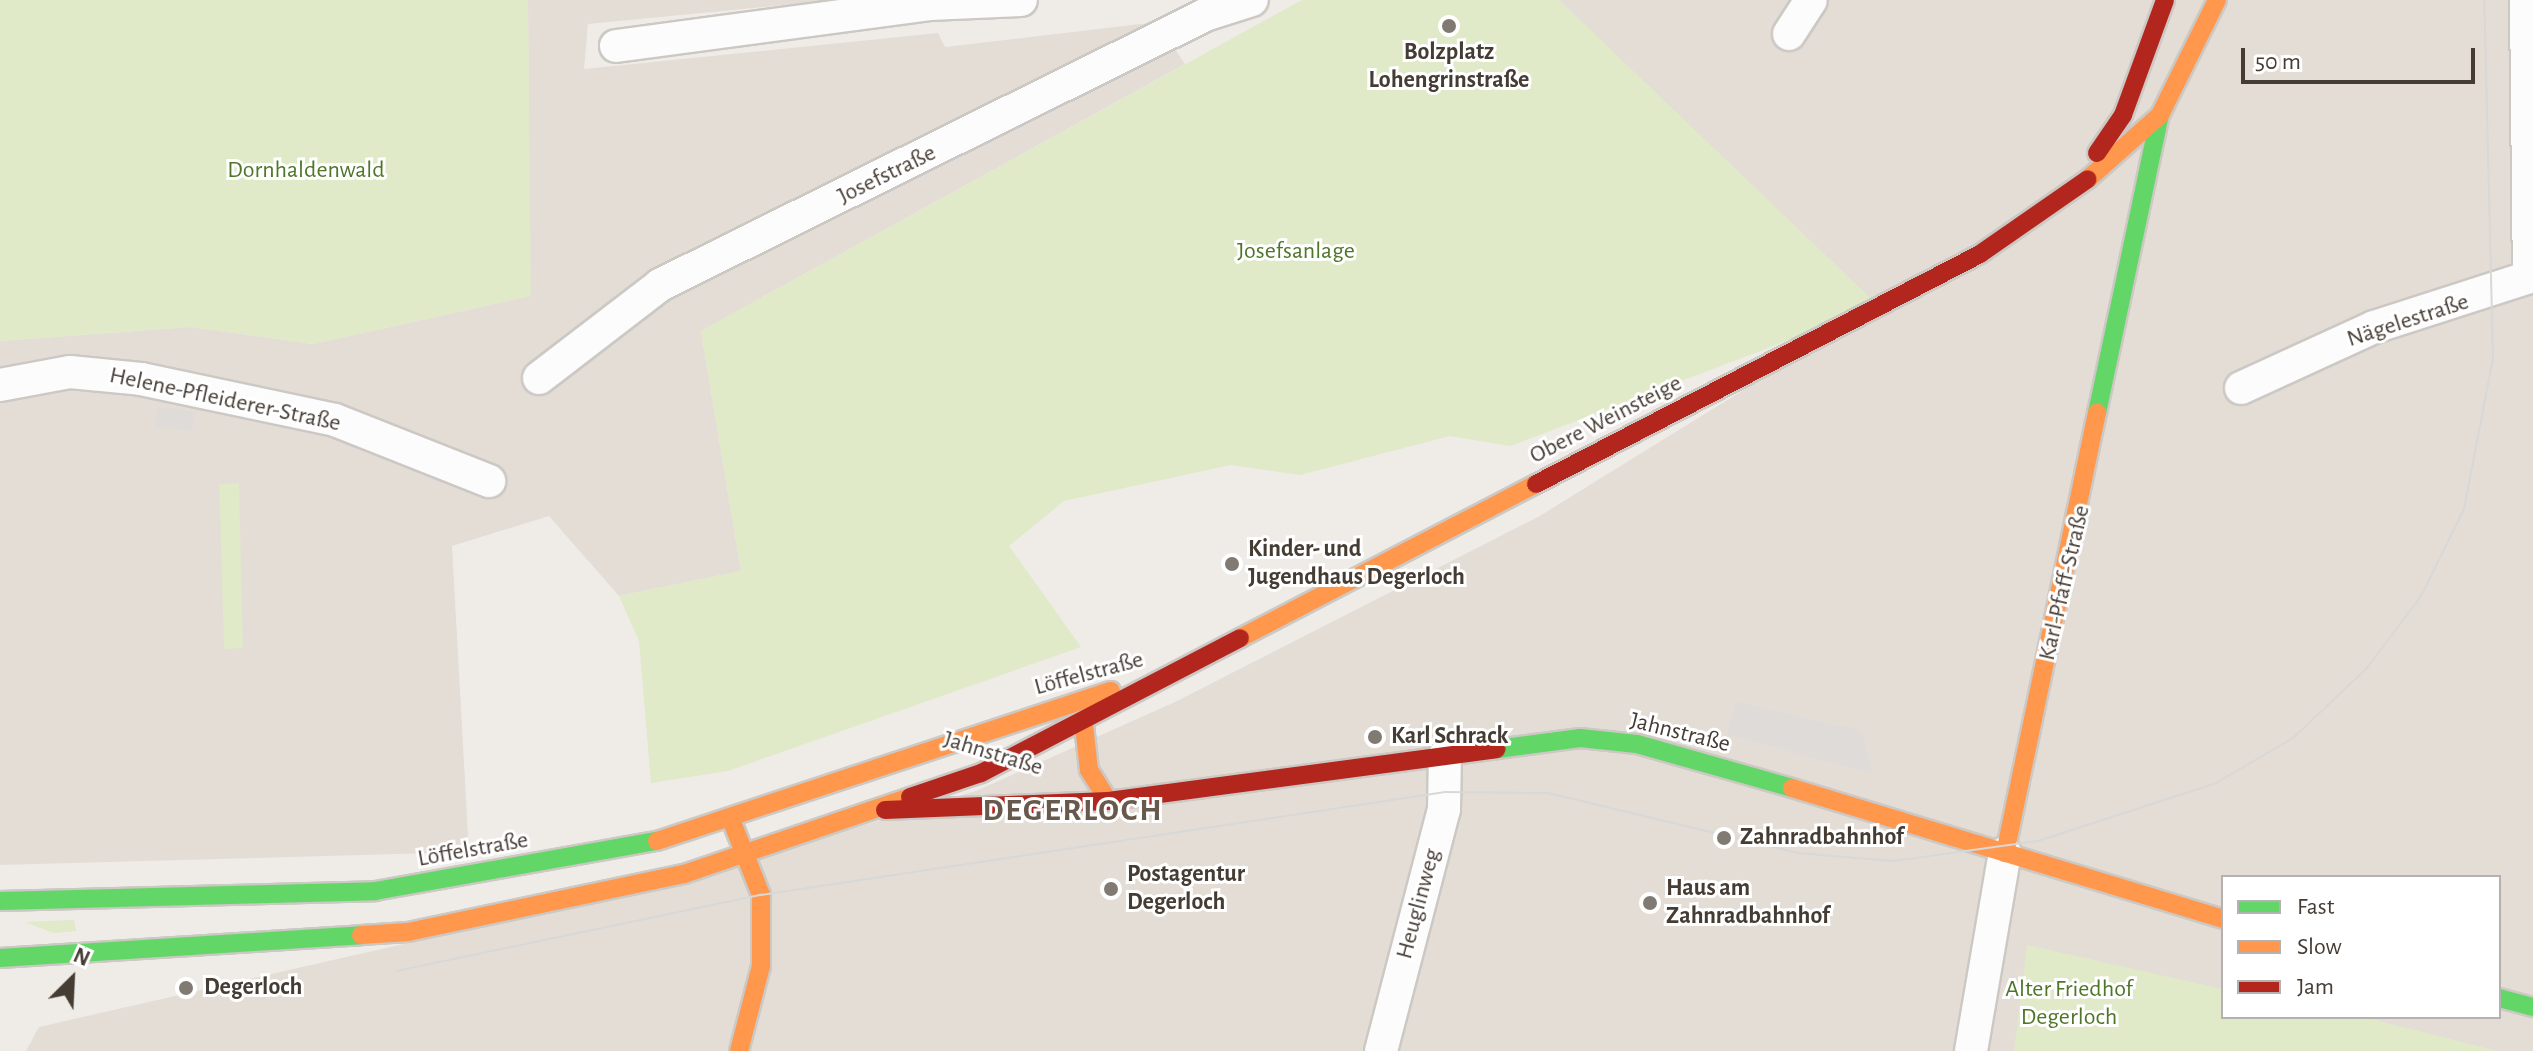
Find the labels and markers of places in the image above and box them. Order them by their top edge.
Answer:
marker: Bolzplatz Lohengrinstraße [1440,17,1458,35]
place label: Bolzplatz Lohengrinstraße [1369,39,1529,95]
place label: Kinder- und Jugendhaus Degerloch [1248,536,1465,592]
marker: Kinder- und Jugendhaus Degerloch [1223,555,1241,573]
place label: Karl Schrack [1391,723,1508,751]
marker: Karl Schrack [1366,728,1384,746]
place label: Zahnradbahnhof [1740,824,1904,852]
marker: Zahnradbahnhof [1715,829,1733,847]
place label: Postagentur Degerloch [1127,861,1245,917]
place label: Haus am Zahnradbahnhof [1666,875,1830,931]
marker: Postagentur Degerloch [1102,880,1120,898]
marker: Haus am Zahnradbahnhof [1641,894,1659,912]
place label: Degerloch [204,974,302,1002]
marker: Degerloch [175,977,197,999]

